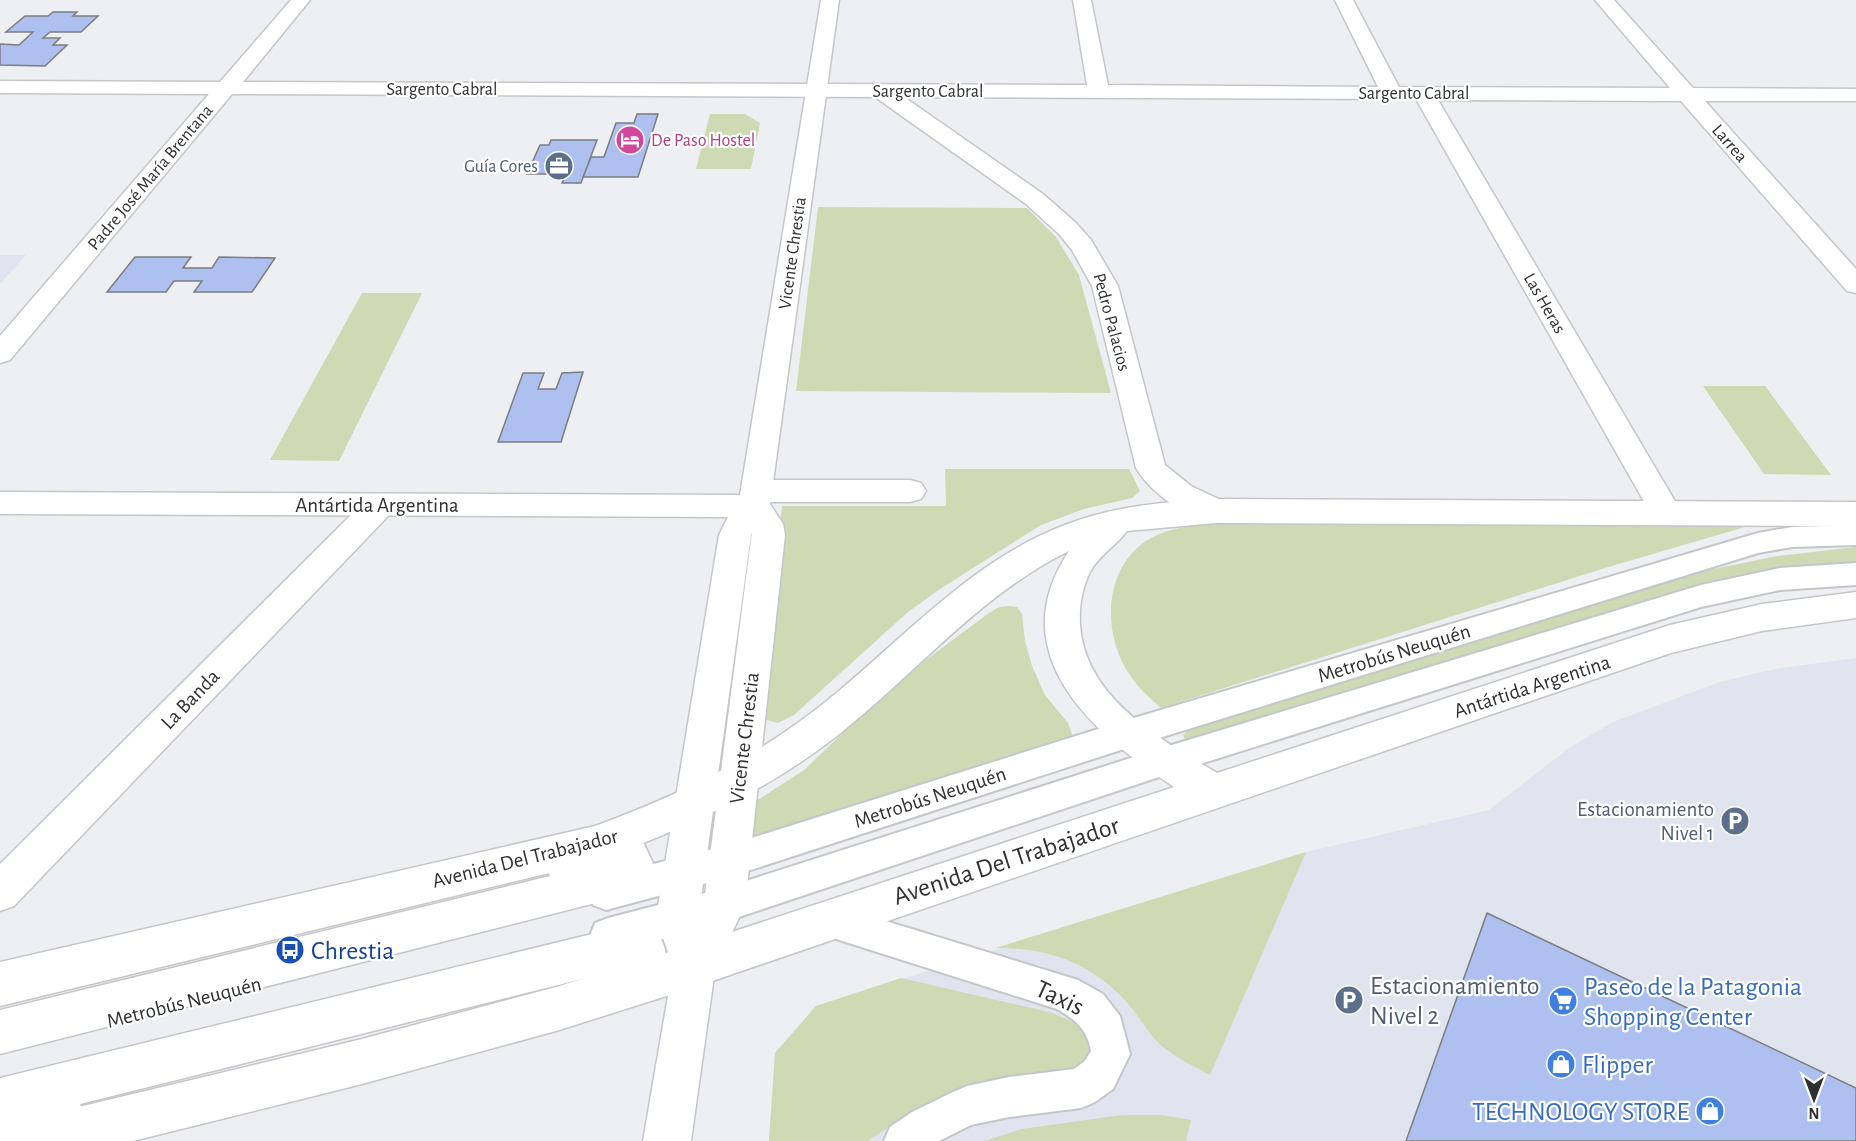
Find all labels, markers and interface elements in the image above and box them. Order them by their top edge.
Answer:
street label: Sargento Cabral [387,81,497,99]
street label: Sargento Cabral [873,83,983,101]
street label: Sargento Cabral [1359,85,1469,103]
street label: Padre José María Brentana [85,102,217,254]
street label: Larrea [1708,121,1750,166]
hotel icon: De Paso Hostel [614,124,646,156]
place label: De Paso Hostel [651,132,755,150]
office icon: Guía Cores [543,150,575,182]
place label: Guía Cores [464,158,538,176]
street label: Vicente Chrestia [776,196,810,311]
street label: Las Heras [1520,270,1569,337]
street label: Pedro Palacios [1089,271,1133,373]
street label: Antártida Argentina [295,495,459,516]
street label: Metrobús Neuquén [1315,620,1473,687]
street label: Antártida Argentina [1451,651,1613,722]
street label: La Banda [157,665,224,733]
street label: Vicente Chrestia [726,671,763,805]
street label: Metrobús Neuquén [852,763,1009,832]
place label: Estacionamiento Nivel 1 [1577,799,1714,844]
parking icon: Estacionamiento Nivel 1 [1719,805,1751,837]
street label: Avenida Del Trabajador [890,812,1123,910]
street label: Avenida Del Trabajador [430,825,620,892]
bus stop icon: Chrestia [274,934,306,966]
place label: Chrestia [311,938,394,964]
street label: Metrobús Neuquén [105,973,264,1032]
place label: Estacionamiento Nivel 2 [1370,973,1540,1029]
place label: Paseo de la Patagonia Shopping Center [1584,974,1802,1030]
street label: Taxis [1031,976,1088,1020]
parking icon: Estacionamiento Nivel 2 [1333,984,1365,1016]
supermarket icon: Paseo de la Patagonia Shopping Center [1547,985,1579,1017]
shop icon: Flipper [1545,1048,1577,1080]
place label: Flipper [1582,1052,1653,1078]
north arrow [1784,1069,1844,1129]
shop icon: TECHNOLOGY STORE [1694,1095,1726,1127]
place label: TECHNOLOGY STORE [1472,1099,1689,1125]
text: N [1808,1105,1820,1121]

